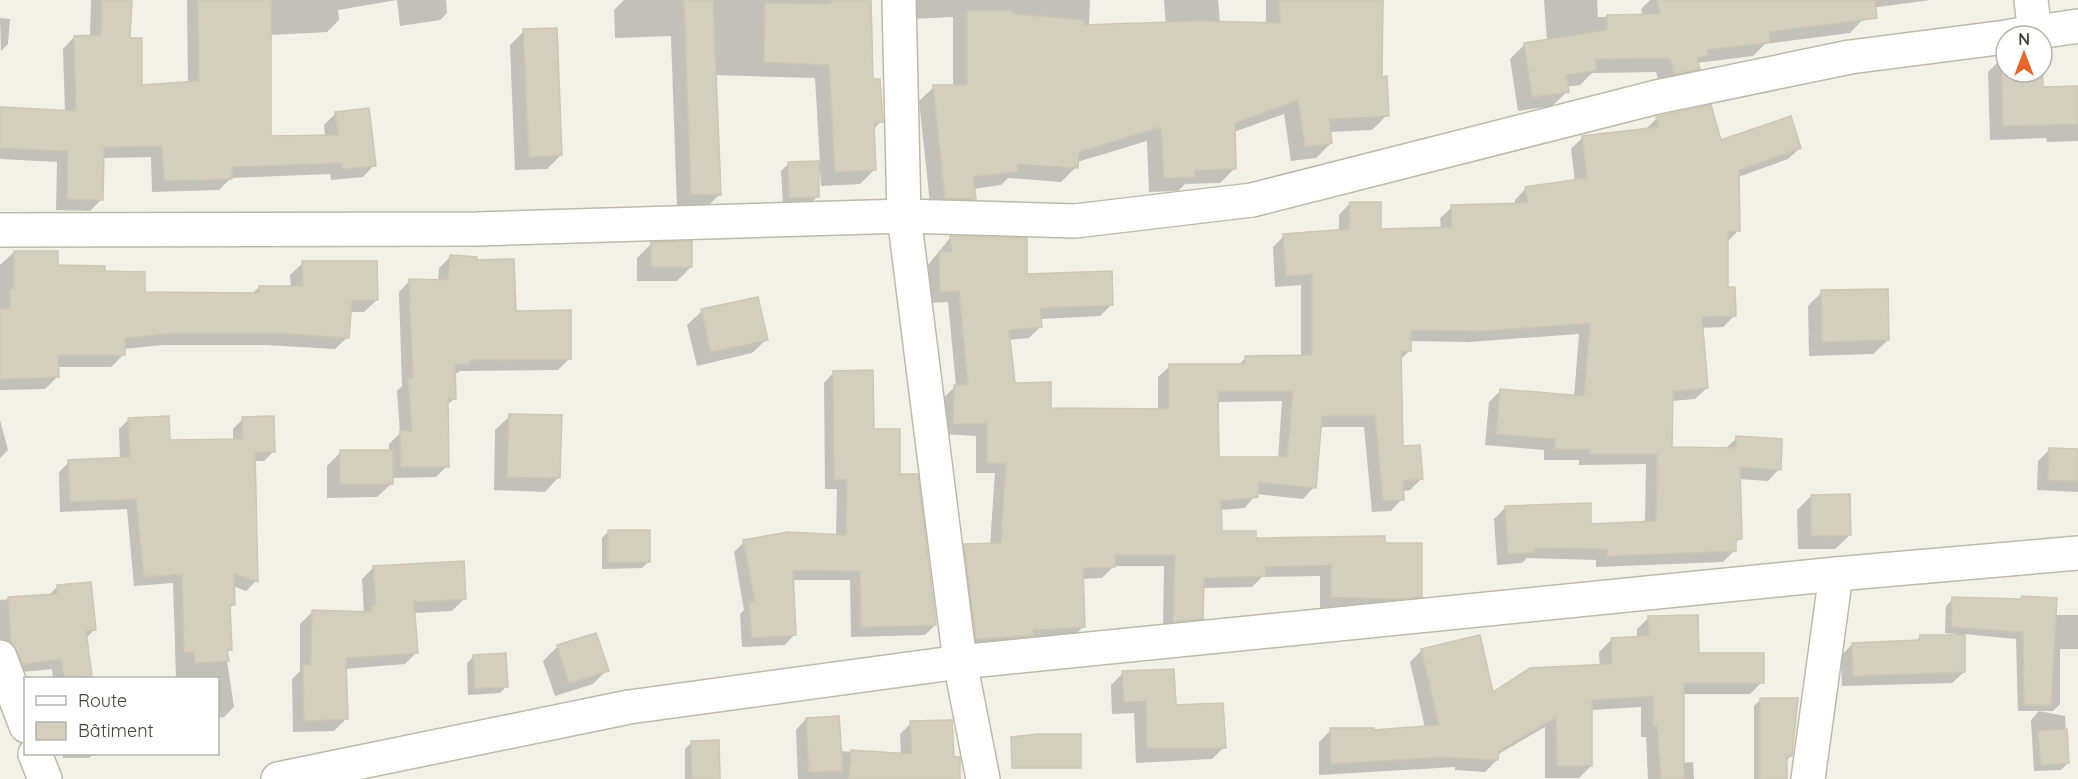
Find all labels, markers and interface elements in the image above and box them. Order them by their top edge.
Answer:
north arrow [1994,24,2054,84]
text: N [2018,29,2030,49]
legend [24,677,219,755]
text: Route [78,689,127,712]
text: Bâtiment [78,719,154,742]

